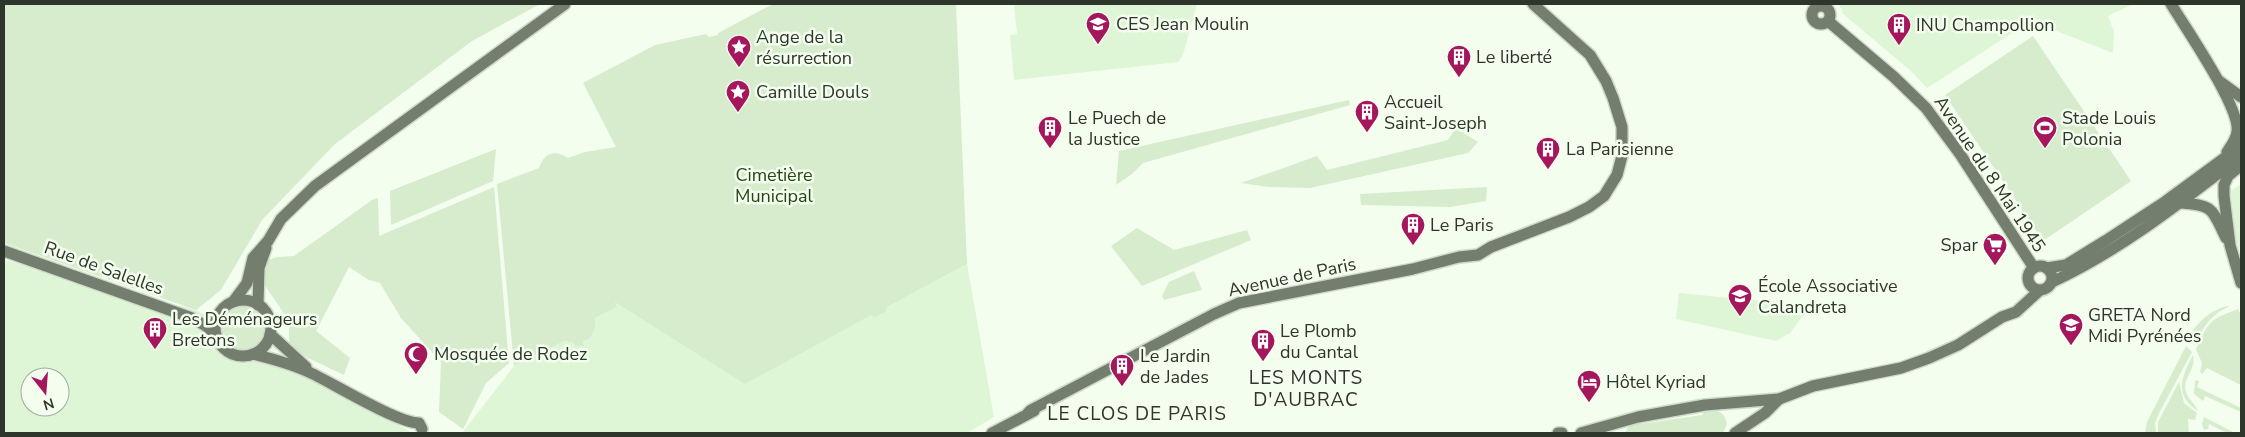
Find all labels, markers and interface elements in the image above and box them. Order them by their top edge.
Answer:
school or university icon: CES Jean Moulin [1085,11,1111,45]
place label: CES Jean Moulin [1116,12,1249,36]
building icon: INU Champollion [1886,12,1912,46]
place label: INU Champollion [1916,13,2055,37]
place label: Ange de la résurrection [756,25,852,70]
place icon: Ange de la résurrection [726,34,752,68]
building icon: Le liberté [1446,44,1472,78]
place label: Le liberté [1476,45,1552,69]
place icon: Camille Douls [725,79,751,113]
place label: Camille Douls [756,80,869,104]
place label: Accueil Saint-Joseph [1384,90,1487,135]
street label: Avenue du 8 Mai 1945 [1929,91,2051,257]
building icon: Accueil Saint-Joseph [1354,99,1380,133]
place label: Le Puech de la Justice [1068,106,1166,151]
place label: Stade Louis Polonia [2062,106,2156,151]
building icon: Le Puech de la Justice [1037,115,1063,149]
sports icon: Stade Louis Polonia [2032,115,2058,149]
building icon: La Parisienne [1535,136,1561,170]
place label: La Parisienne [1566,137,1674,161]
park label: Cimetière Municipal [735,163,814,208]
building icon: Le Paris [1400,212,1426,246]
place label: Le Paris [1430,213,1494,237]
supermarket icon: Spar [1982,232,2008,266]
place label: Spar [1940,233,1979,257]
street label: Rue de Salelles [41,235,167,301]
street label: Avenue de Paris [1226,252,1358,302]
place label: École Associative Calandreta [1758,274,1898,319]
school or university icon: École Associative Calandreta [1727,283,1753,317]
place label: GRETA Nord Midi Pyrénées [2088,303,2201,348]
place label: Les Déménageurs Bretons [172,307,317,352]
school or university icon: GRETA Nord Midi Pyrénées [2058,312,2084,346]
building icon: Les Déménageurs Bretons [142,316,168,350]
place label: Le Plomb du Cantal [1280,319,1359,364]
building icon: Le Plomb du Cantal [1250,328,1276,362]
mosque icon: Mosquée de Rodez [403,341,429,375]
place label: Mosquée de Rodez [434,342,587,366]
place label: Le Jardin de Jades [1140,344,1210,389]
building icon: Le Jardin de Jades [1109,353,1135,387]
district label: LES MONTS D'AUBRAC [1249,365,1363,413]
north arrow [20,367,70,417]
hotel icon: Hôtel Kyriad [1576,369,1602,403]
place label: Hôtel Kyriad [1606,370,1706,394]
text: N [41,393,56,415]
district label: LE CLOS DE PARIS [1047,401,1227,427]

